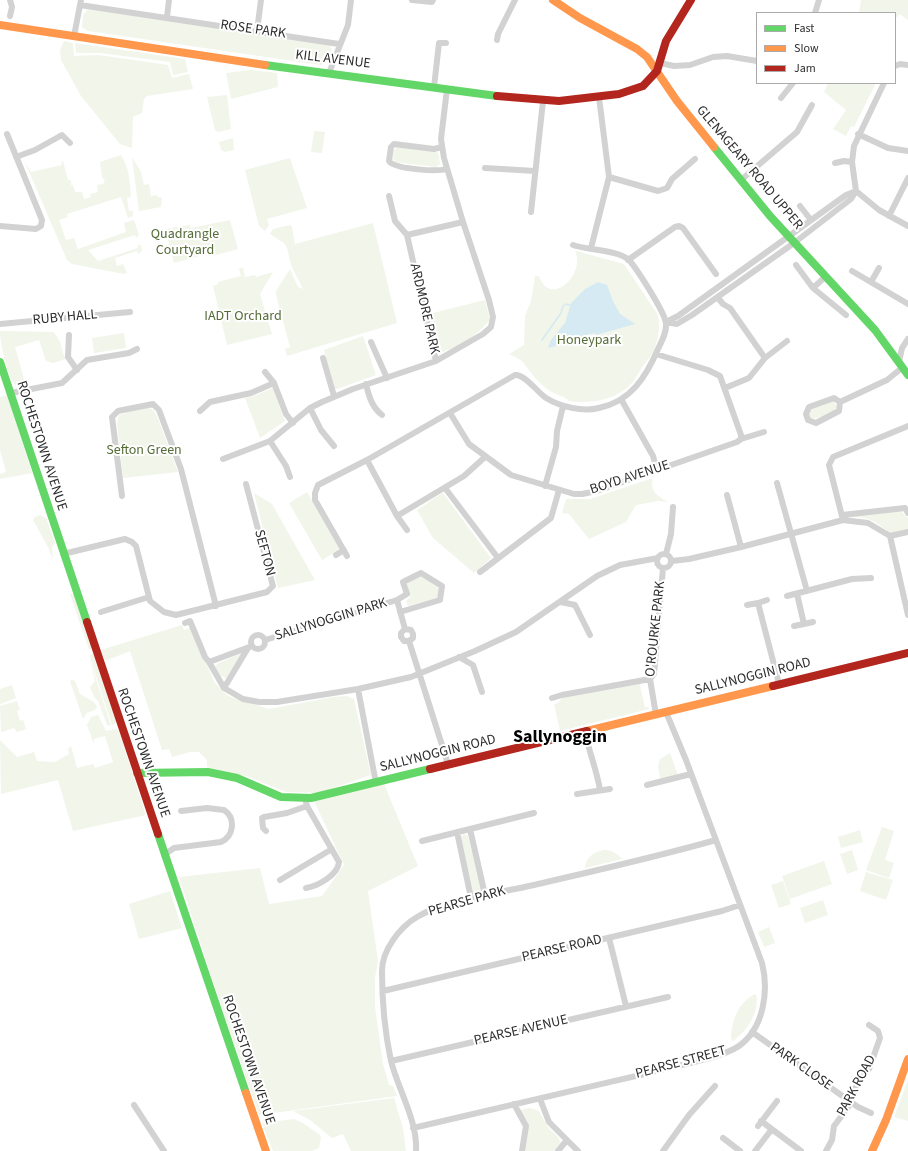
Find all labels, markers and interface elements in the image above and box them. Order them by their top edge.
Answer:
legend [756,12,896,84]
street label: ROSE PARK [219,17,287,43]
text: Fast [794,20,814,37]
text: Slow [794,40,819,57]
street label: KILL AVENUE [294,47,372,73]
text: Jam [794,60,816,77]
street label: GLENAGEARY ROAD UPPER [692,103,806,233]
park label: Quadrangle Courtyard [151,227,219,260]
street label: ARDMORE PARK [405,262,443,356]
street label: RUBY HALL [32,307,98,329]
park label: IADT Orchard [204,309,282,325]
park label: Honeypark [557,333,621,349]
street label: ROCHESTOWN AVENUE [12,379,70,513]
park label: Sefton Green [106,443,182,459]
street label: BOYD AVENUE [588,457,672,499]
street label: SEFTON [250,528,278,578]
street label: O'ROURKE PARK [643,580,669,678]
street label: SALLYNOGGIN PARK [273,595,389,645]
street label: SALLYNOGGIN ROAD [693,654,813,700]
street label: ROCHESTOWN AVENUE [113,686,173,820]
district label: Sallynoggin [513,727,607,749]
street label: SALLYNOGGIN ROAD [378,731,498,777]
street label: PEARSE PARK [427,883,507,921]
street label: PEARSE ROAD [520,932,604,966]
street label: ROCHESTOWN AVENUE [218,993,278,1127]
street label: PEARSE AVENUE [472,1012,570,1050]
street label: PARK CLOSE [767,1039,835,1095]
street label: PEARSE STREET [634,1043,728,1083]
street label: PARK ROAD [834,1052,880,1120]

